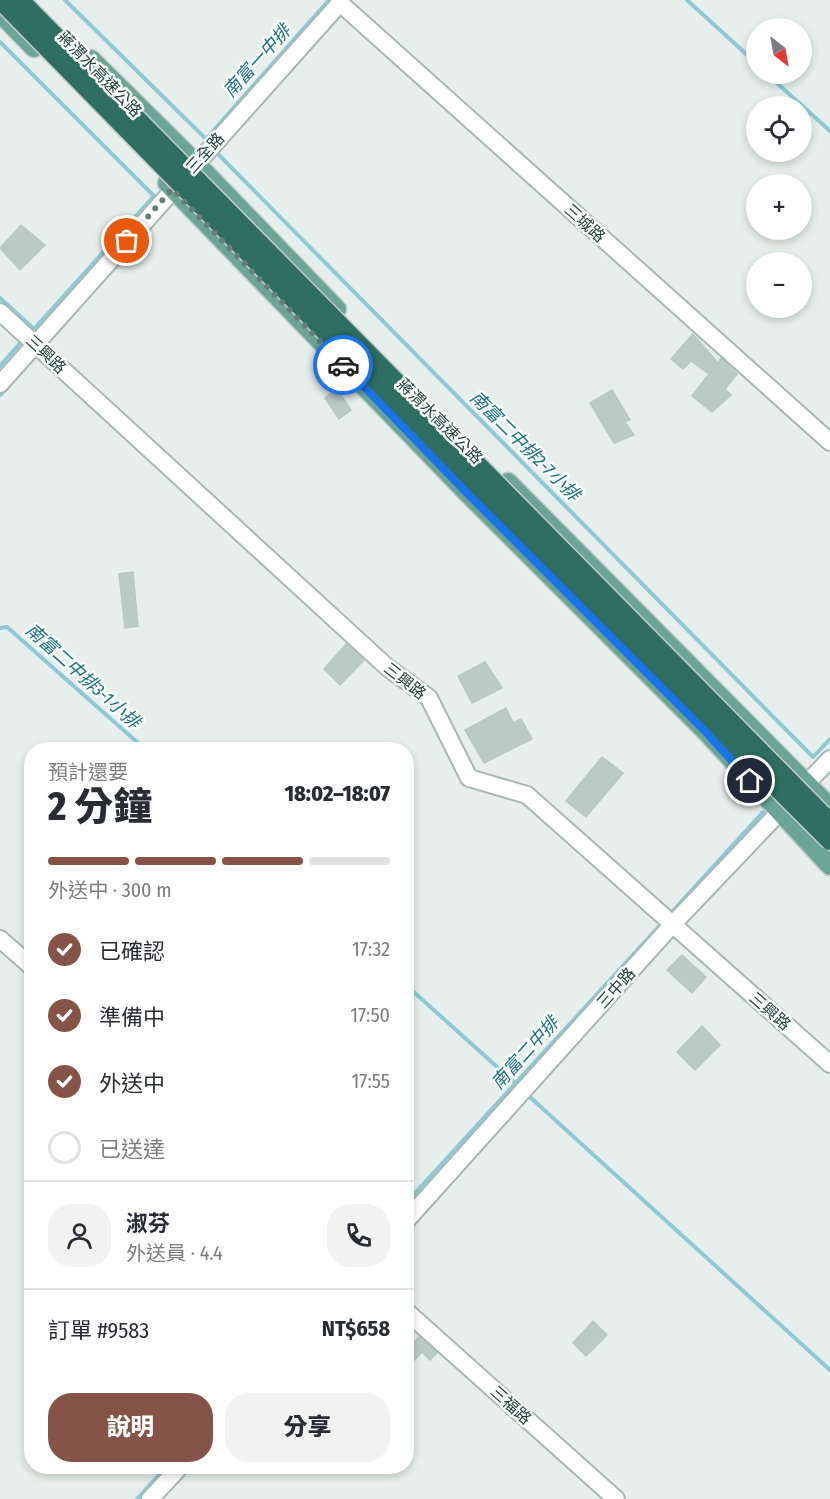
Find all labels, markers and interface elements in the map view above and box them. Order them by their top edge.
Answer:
north arrow [746,18,812,84]
map controls [746,18,812,318]
water label: 南富一中排 [219,19,297,102]
street label: 蔣渭水高速公路 [54,27,146,121]
button: locate [746,96,812,162]
street label: 三全路 [182,129,228,177]
button: + [746,174,812,240]
street label: 三城路 [561,200,609,246]
pin [101,215,152,266]
icon: bag [110,224,143,257]
button: − [746,252,812,318]
street label: 三興路 [22,331,70,377]
courier [313,335,373,395]
icon: car [327,349,360,382]
street label: 蔣渭水高速公路 [394,375,486,467]
water label: 南富二中排2-7小排 [465,386,586,507]
water label: 南富二中排3-1小排 [21,619,146,735]
street label: 三興路 [380,659,430,703]
pin [724,755,775,806]
text: 預計還要 [48,760,128,784]
icon: home [733,764,766,797]
text: 18:02–18:07 [285,780,390,807]
text: 2 分鐘 [48,784,152,830]
text: 外送中 · 300 m [48,878,172,902]
icon: check [48,933,81,966]
text: 17:32 [352,937,390,961]
text: 已確認 [99,938,165,965]
street label: 三中路 [593,964,639,1012]
street label: 三興路 [746,988,794,1034]
icon: check [48,999,81,1032]
text: 17:50 [350,1003,390,1027]
text: 準備中 [99,1004,165,1031]
water label: 南富二中排 [487,1011,565,1094]
icon: check [48,1065,81,1098]
text: 17:55 [352,1069,390,1093]
text: 外送中 [99,1070,165,1097]
text: 已送達 [99,1136,165,1163]
button: person [48,1204,111,1267]
button: phone [327,1204,390,1267]
text: 淑芬 [126,1210,170,1237]
text: 外送員 · 4.4 [126,1241,223,1265]
text: NT$658 [322,1315,390,1342]
text: 訂單 #9583 [48,1317,149,1344]
street label: 三福路 [487,1382,535,1428]
button: 說明 [48,1393,213,1462]
button: 分享 [225,1393,390,1462]

